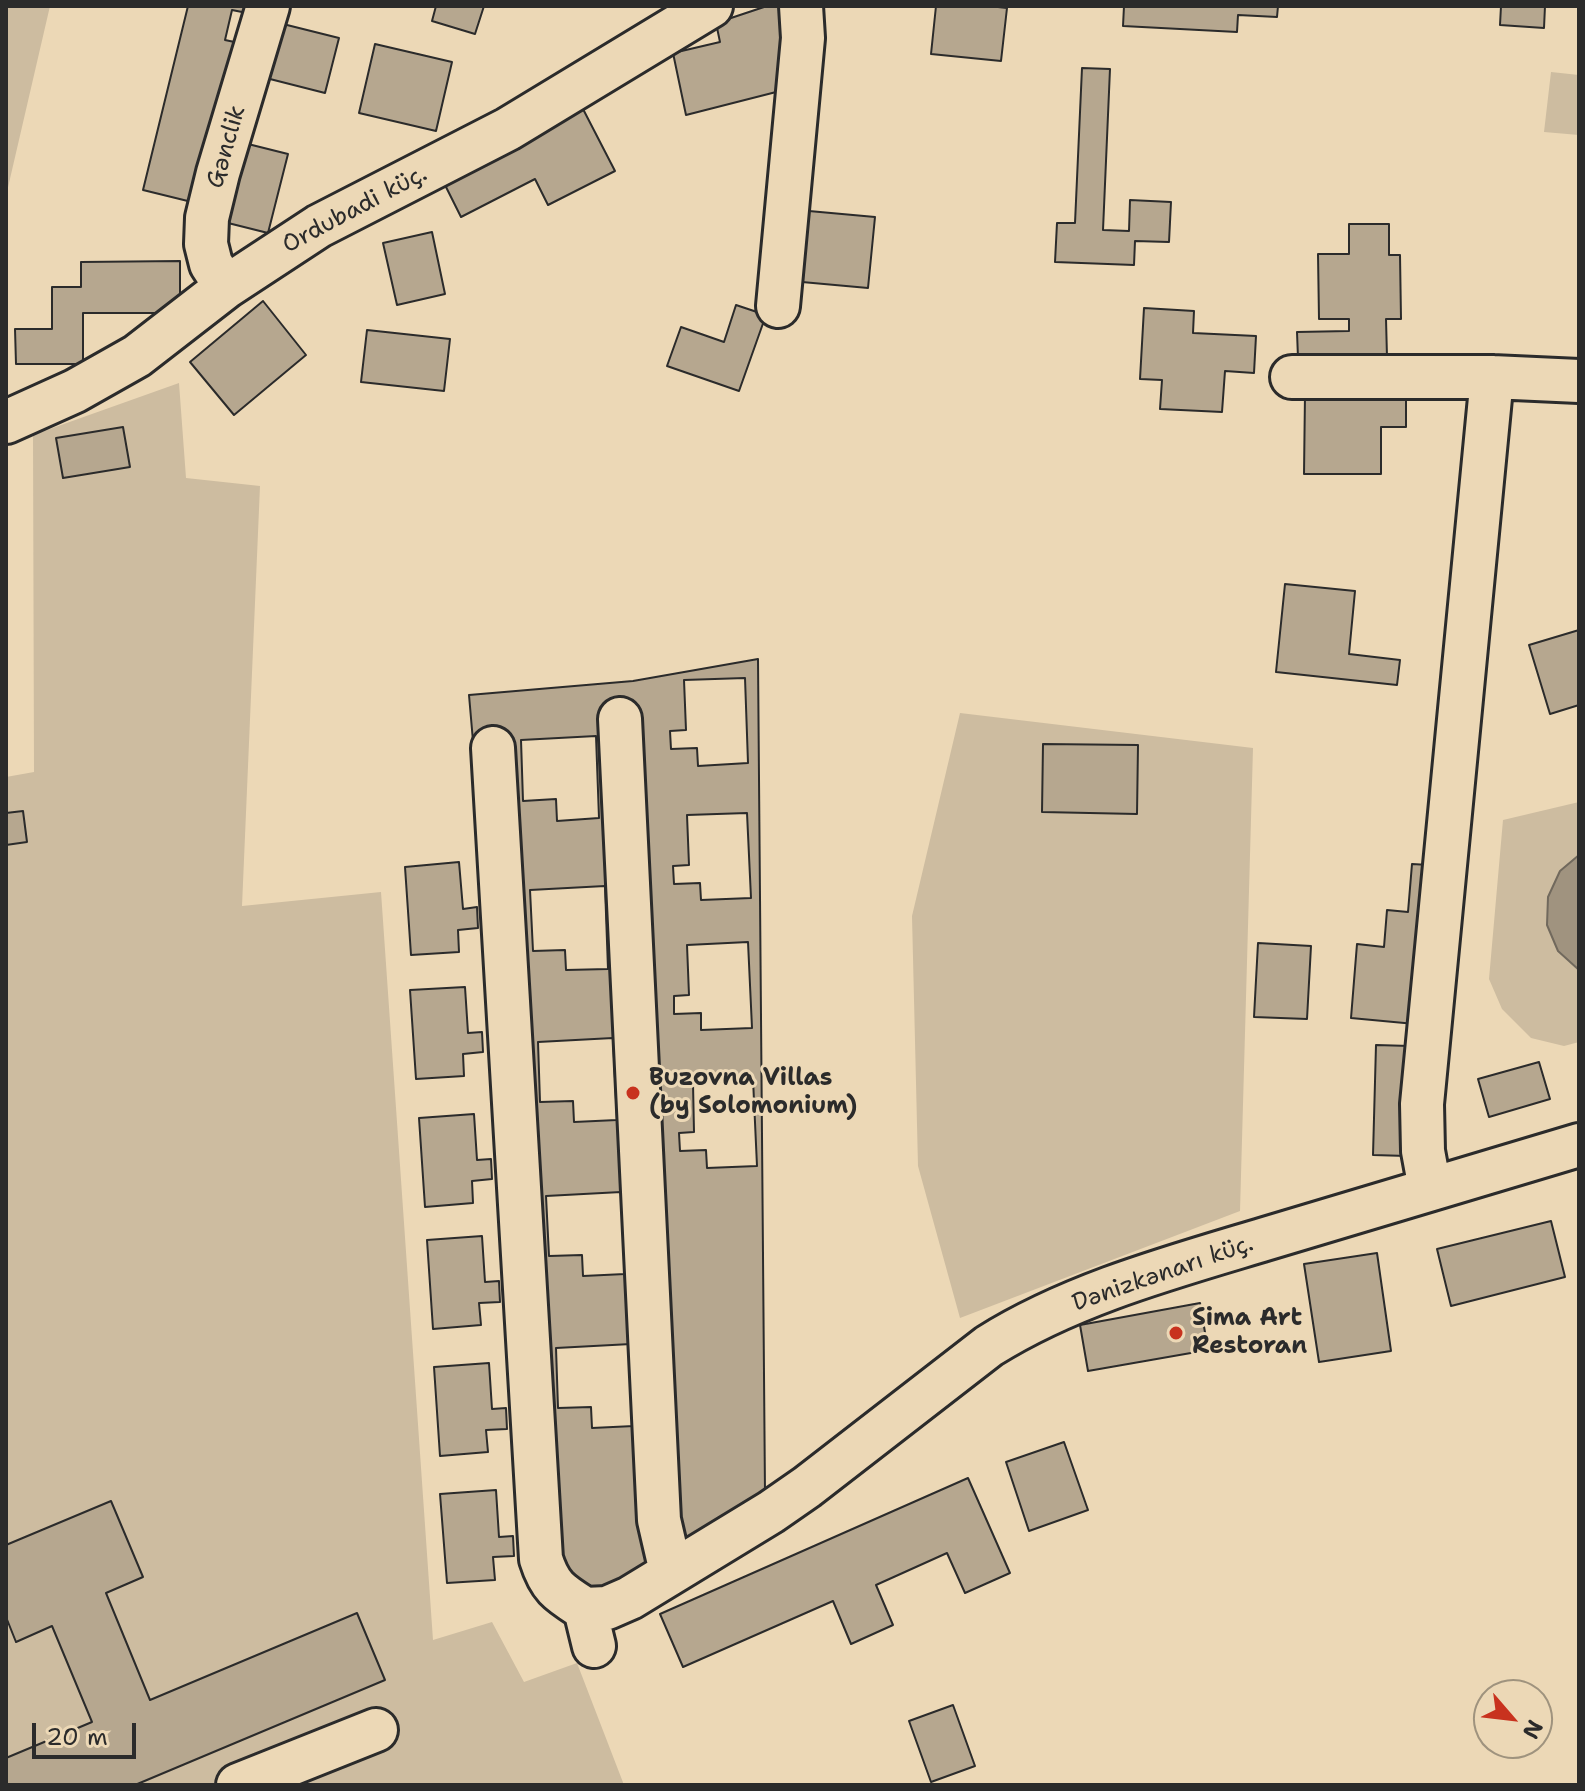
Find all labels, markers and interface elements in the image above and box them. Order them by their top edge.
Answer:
street label: Gənclik [201,102,253,192]
street label: Ordubadi küç. [278,160,432,260]
place label: Buzovna Villas (by Solomonium) [649,1065,857,1121]
marker: Buzovna Villas (by Solomonium) [624,1084,642,1102]
street label: Dənizkənarı küç. [1069,1230,1257,1318]
place label: Sima Art Restoran [1192,1305,1307,1361]
marker: Sima Art Restoran [1167,1324,1185,1342]
north arrow [1473,1679,1553,1759]
scale bar [36,1707,140,1757]
text: N [1516,1715,1550,1744]
text: 20 m [46,1721,108,1753]

